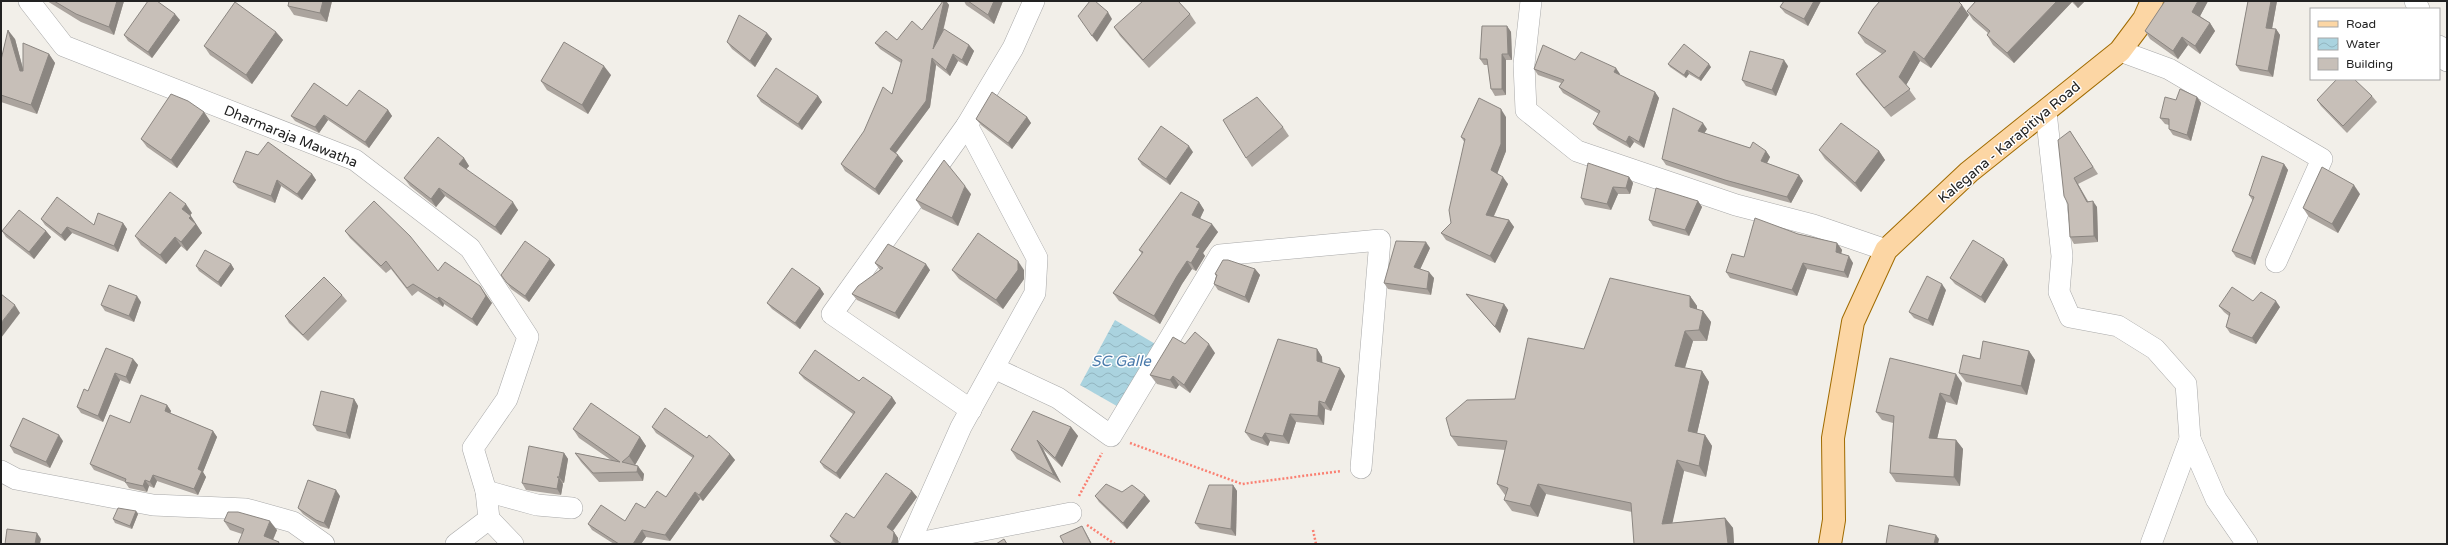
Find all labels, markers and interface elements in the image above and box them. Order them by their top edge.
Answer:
legend [2310,8,2440,80]
text: Road [2346,17,2376,31]
text: Water [2346,37,2381,51]
text: Building [2346,57,2393,71]
street label: Kalegana - Karapitiya Road [1935,78,2084,207]
street label: Dharmaraja Mawatha [221,102,360,171]
water label: SC Galle [1091,352,1152,370]

